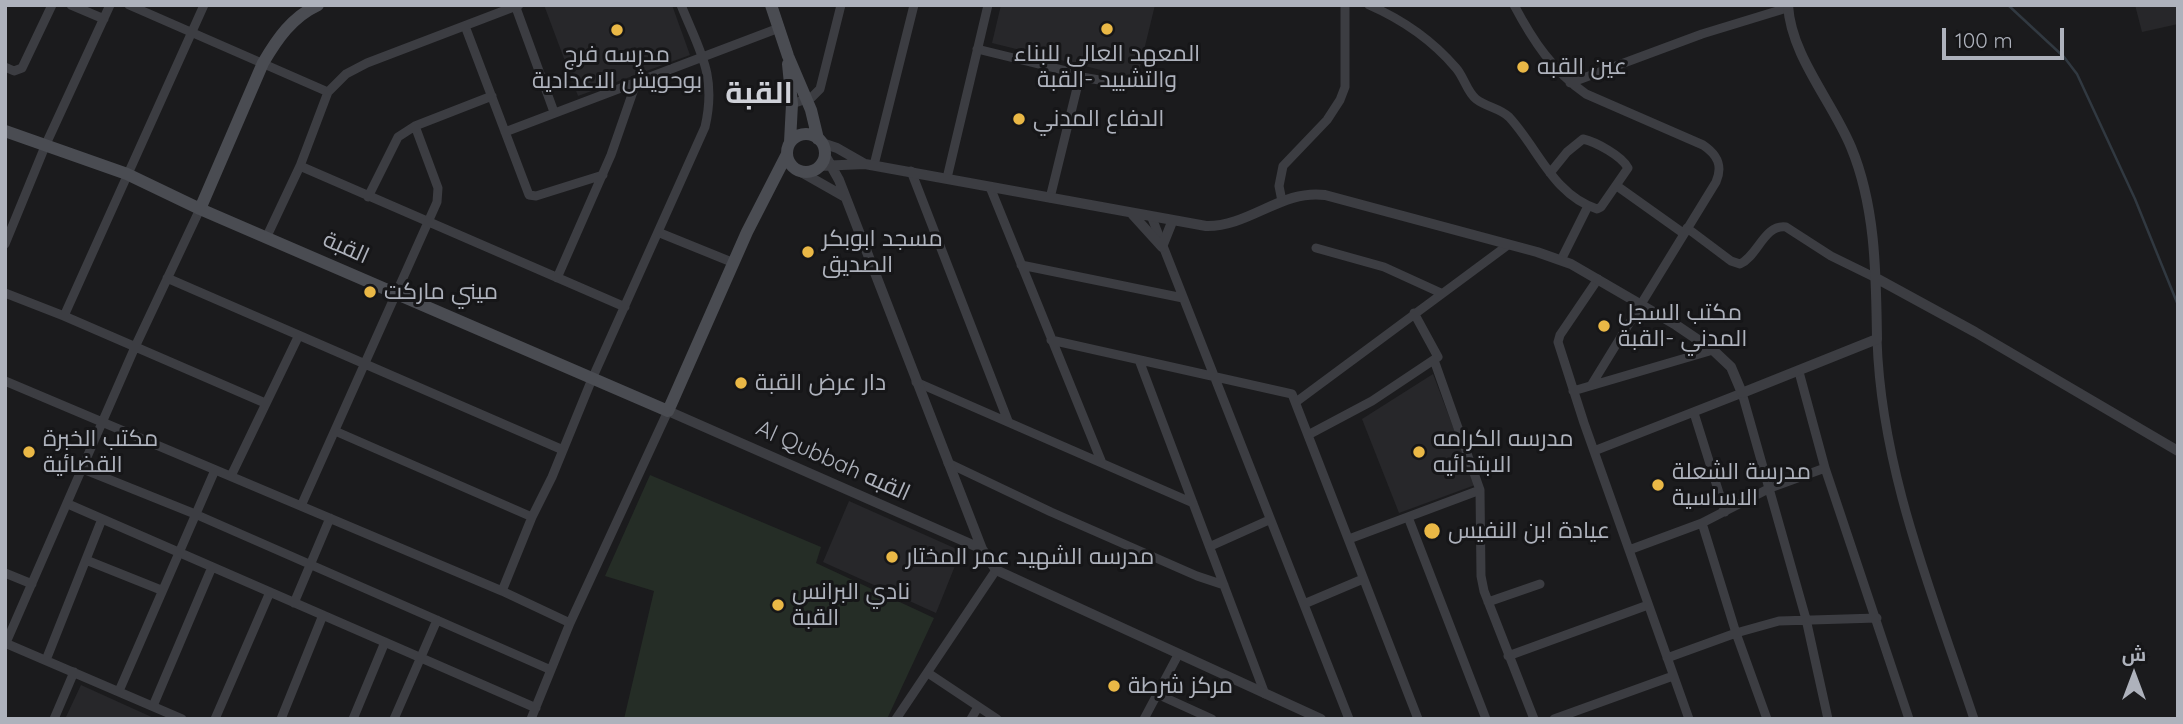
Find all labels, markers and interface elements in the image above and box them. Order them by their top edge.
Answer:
scale bar [1945,14,2068,58]
marker: المعهد العالي للبناء والتشييد -القبة [1099,21,1115,37]
marker: مدرسه فرج بوحويش الاعدادية [609,22,625,38]
text: 100 m [1955,27,2013,53]
place label: المعهد العالي للبناء والتشييد -القبة [1014,40,1200,94]
place label: مدرسه فرج بوحويش الاعدادية [532,41,702,95]
place label: عين القبه [1537,53,1627,81]
marker: عين القبه [1515,59,1531,75]
district label: القبة [725,76,793,112]
place label: الدفاع المدني [1033,105,1164,133]
marker: الدفاع المدني [1011,111,1027,127]
place label: مسجد ابوبكر الصديق [822,225,943,279]
street label: القبة [319,226,373,270]
marker: مسجد ابوبكر الصديق [800,244,816,260]
place label: ميني ماركت [384,278,498,306]
marker: ميني ماركت [362,284,378,300]
place label: مكتب السجل المدني -القبة [1618,299,1747,353]
marker: مكتب السجل المدني -القبة [1596,318,1612,334]
place label: دار عرض القبة [755,369,886,397]
marker: دار عرض القبة [733,375,749,391]
street label: Al Qubbah القبه [752,415,914,507]
place label: مكتب الخبرة القضائية [43,425,158,479]
place label: مدرسه الكرامه الابتدائيه [1433,425,1574,479]
marker: مكتب الخبرة القضائية [21,444,37,460]
marker: مدرسه الكرامه الابتدائيه [1411,444,1427,460]
place label: مدرسة الشعلة الاساسية [1672,458,1811,512]
marker: مدرسة الشعلة الاساسية [1650,477,1666,493]
place label: عيادة ابن النفيس [1448,517,1610,545]
marker: عيادة ابن النفيس [1422,521,1442,541]
place label: مدرسه الشهيد عمر المختار [906,543,1154,571]
marker: مدرسه الشهيد عمر المختار [884,549,900,565]
place label: نادي البرانس القبة [792,578,910,632]
marker: نادي البرانس القبة [770,597,786,613]
north arrow [2099,640,2169,710]
text: ش [2122,642,2146,666]
place label: مركز شرطة [1128,672,1233,700]
marker: مركز شرطة [1106,678,1122,694]

